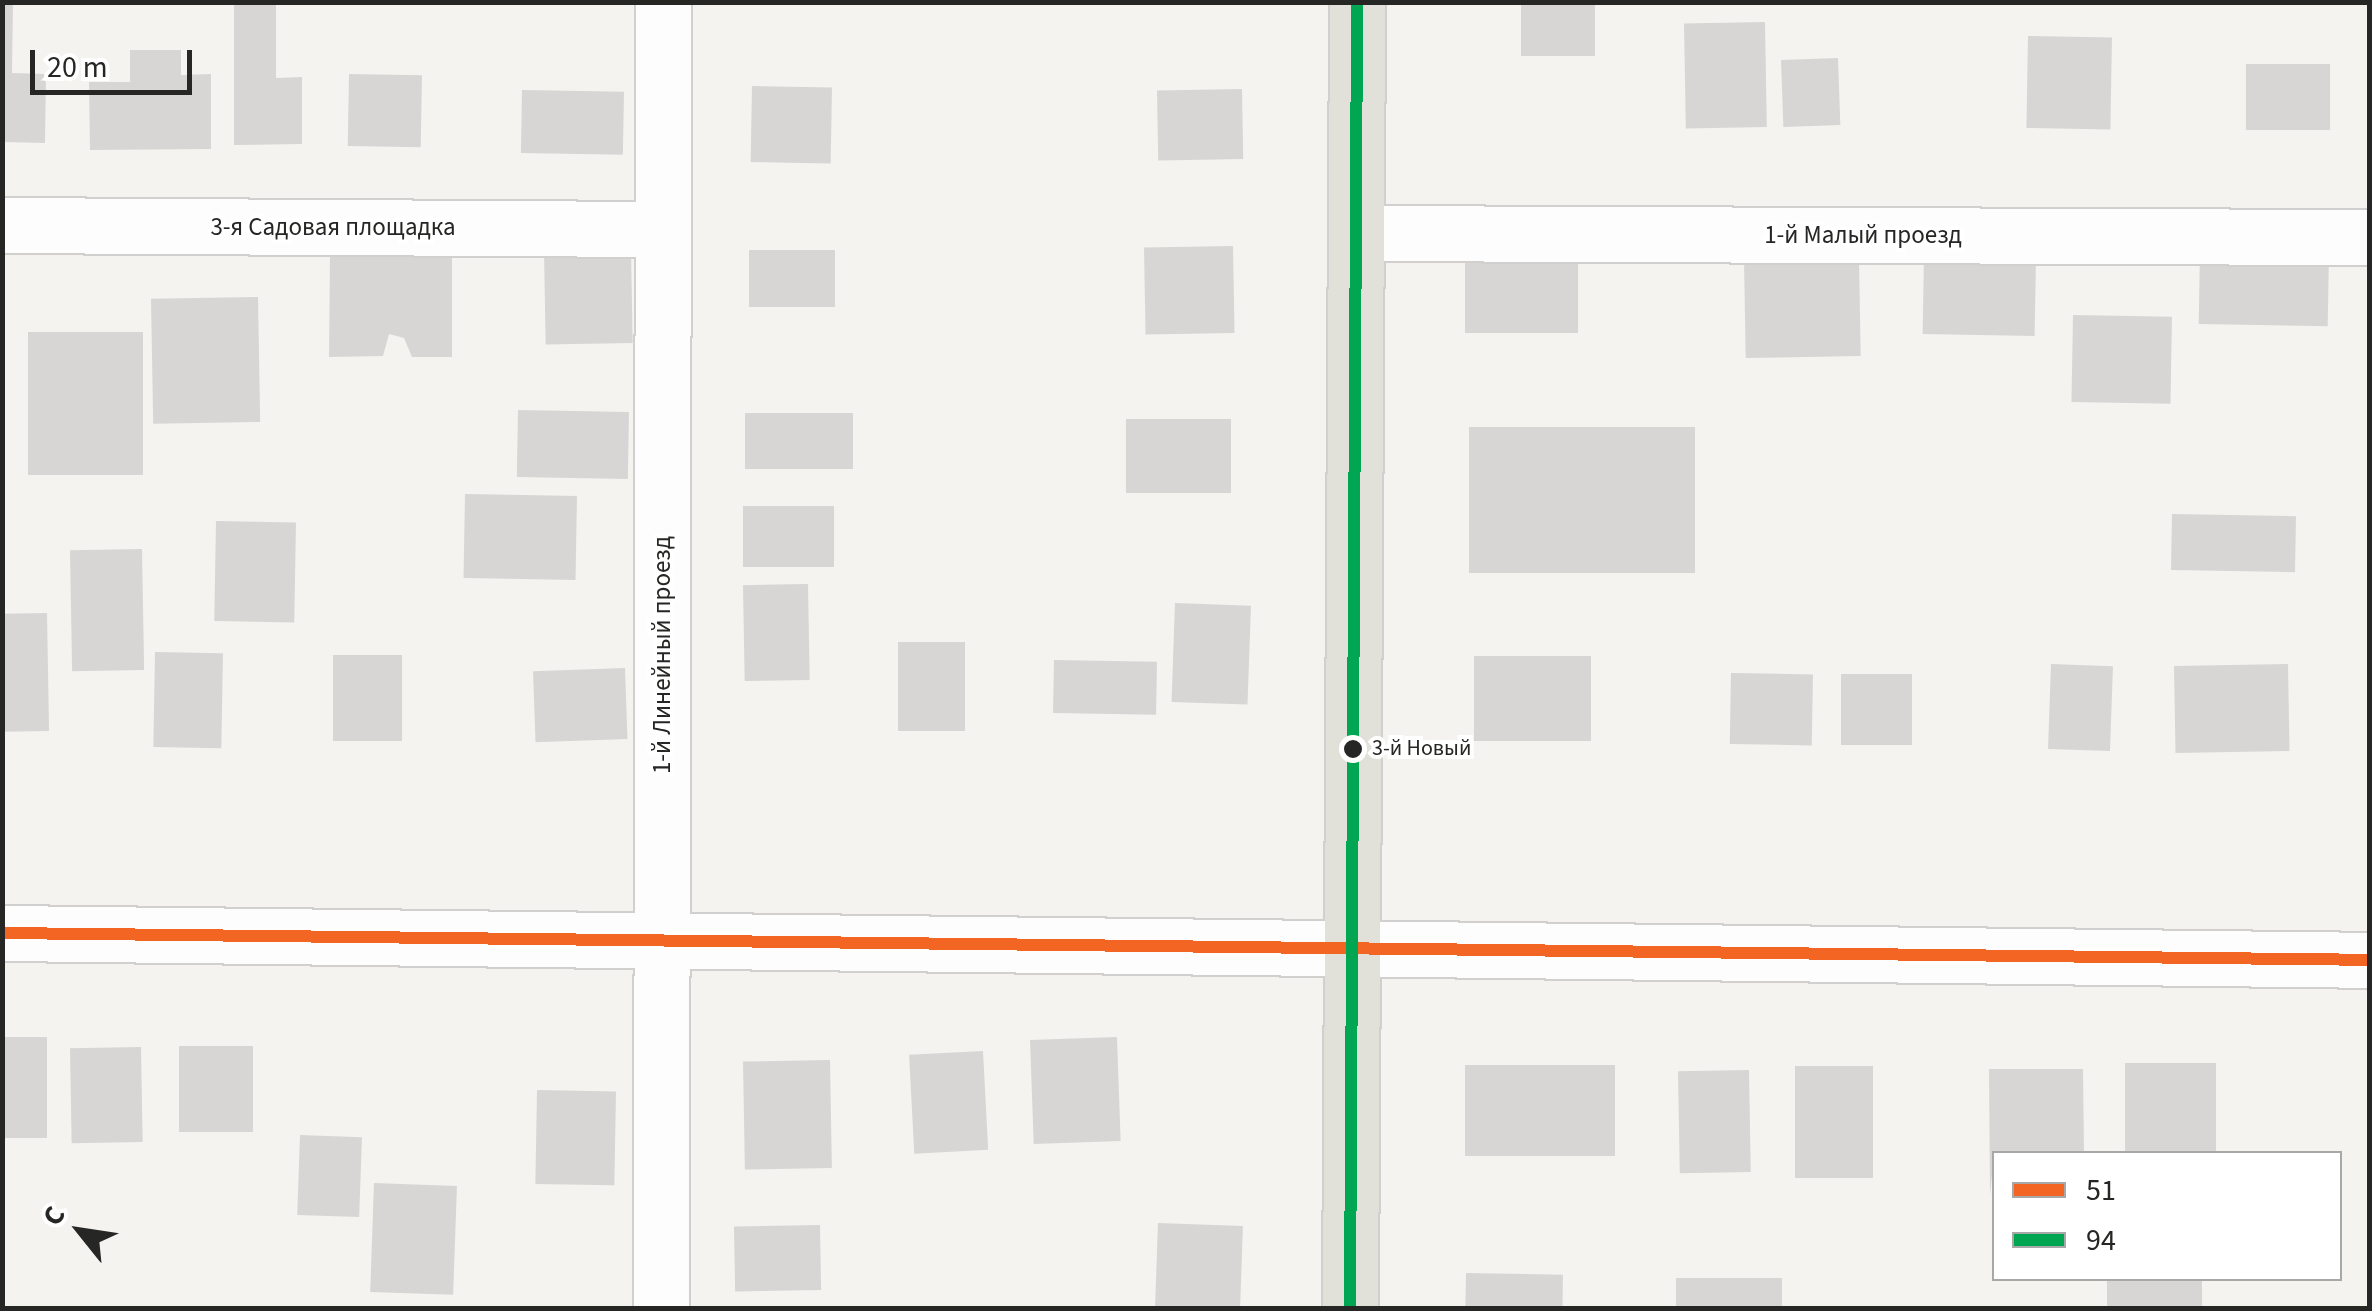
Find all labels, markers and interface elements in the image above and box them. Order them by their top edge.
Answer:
scale bar [35,30,198,92]
text: 20 m [47,46,108,89]
street label: 3-я Садовая площадка [210,212,456,242]
street label: 1-й Малый проезд [1764,220,1962,250]
street label: 1-й Линейный проезд [647,536,677,774]
place label: 3-й Новый [1372,736,1471,762]
marker: 3-й Новый [1343,739,1363,759]
legend [1992,1151,2342,1281]
text: 51 [2086,1169,2116,1212]
north arrow [30,1181,130,1281]
text: С [33,1199,75,1233]
text: 94 [2086,1219,2116,1262]

